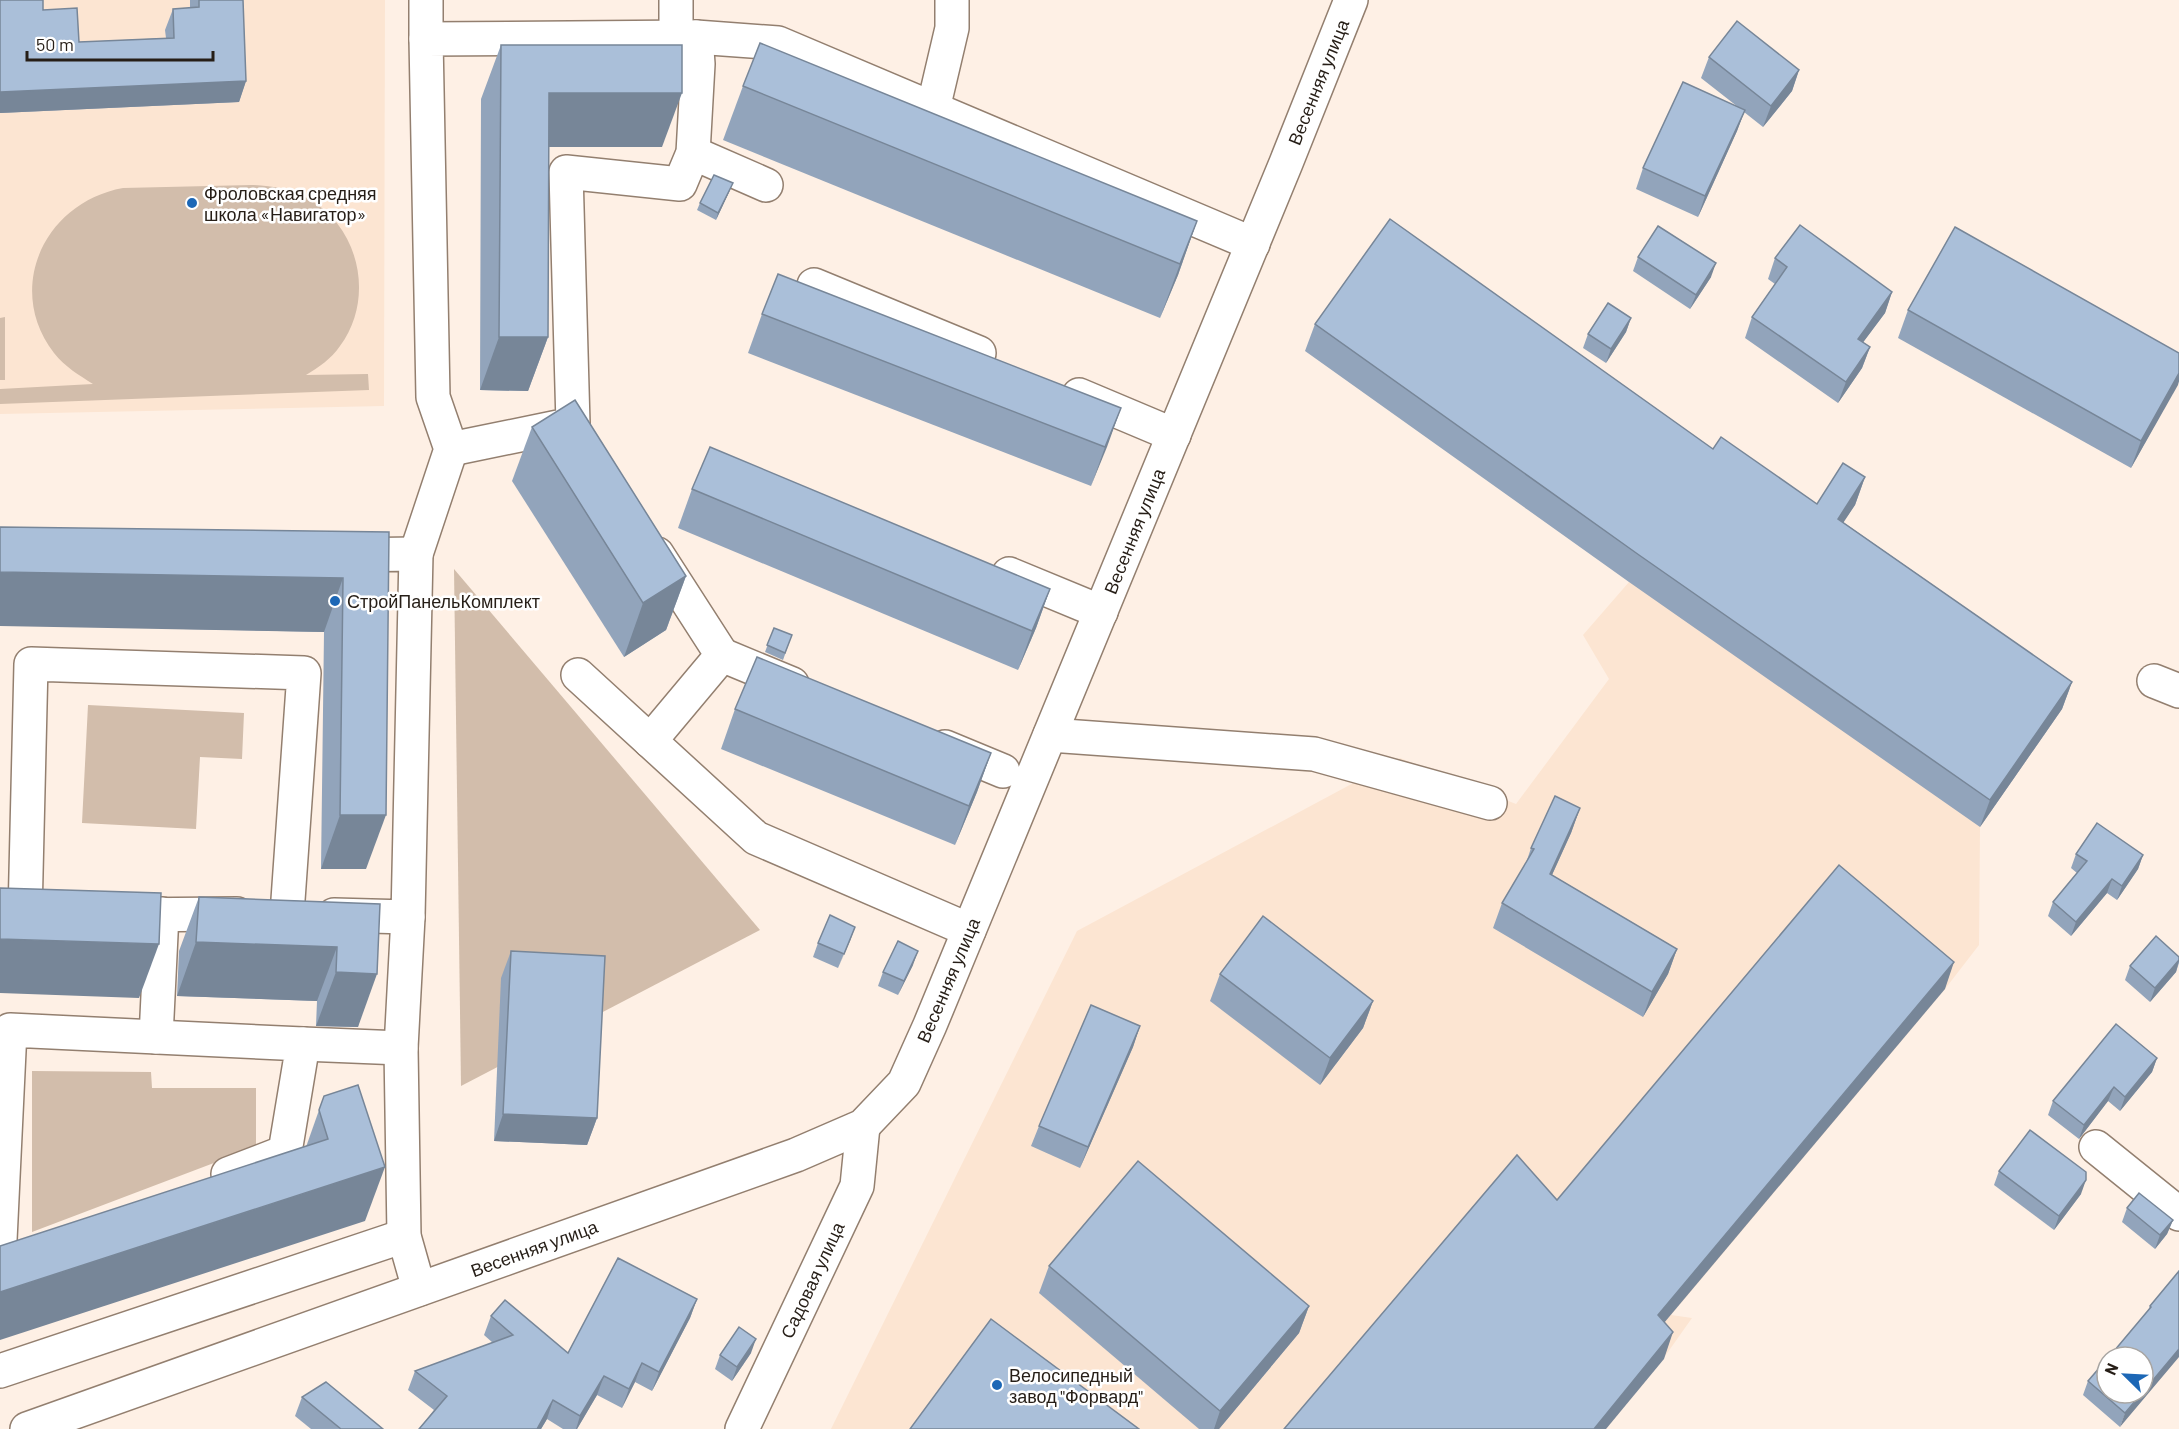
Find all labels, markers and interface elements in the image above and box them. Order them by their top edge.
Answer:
street label: Весенняя улица [1283,15,1354,148]
scale bar [27,24,213,62]
text: 50 m [36,33,74,55]
place label: Фроловская средняя школа «Навигатор» [204,182,377,225]
marker: Фроловская средняя школа «Навигатор» [185,196,199,210]
street label: Весенняя улица [1099,464,1170,597]
place label: СтройПанельКомплект [347,590,540,612]
marker: СтройПанельКомплект [328,594,342,608]
street label: Весенняя улица [912,913,985,1046]
street label: Весенняя улица [468,1215,601,1281]
street label: Садовая улица [775,1217,849,1342]
north arrow [2095,1345,2155,1405]
text: N [2100,1360,2122,1377]
place label: Велосипедный завод "Форвард" [1009,1364,1143,1407]
marker: Велосипедный завод "Форвард" [990,1378,1004,1392]

